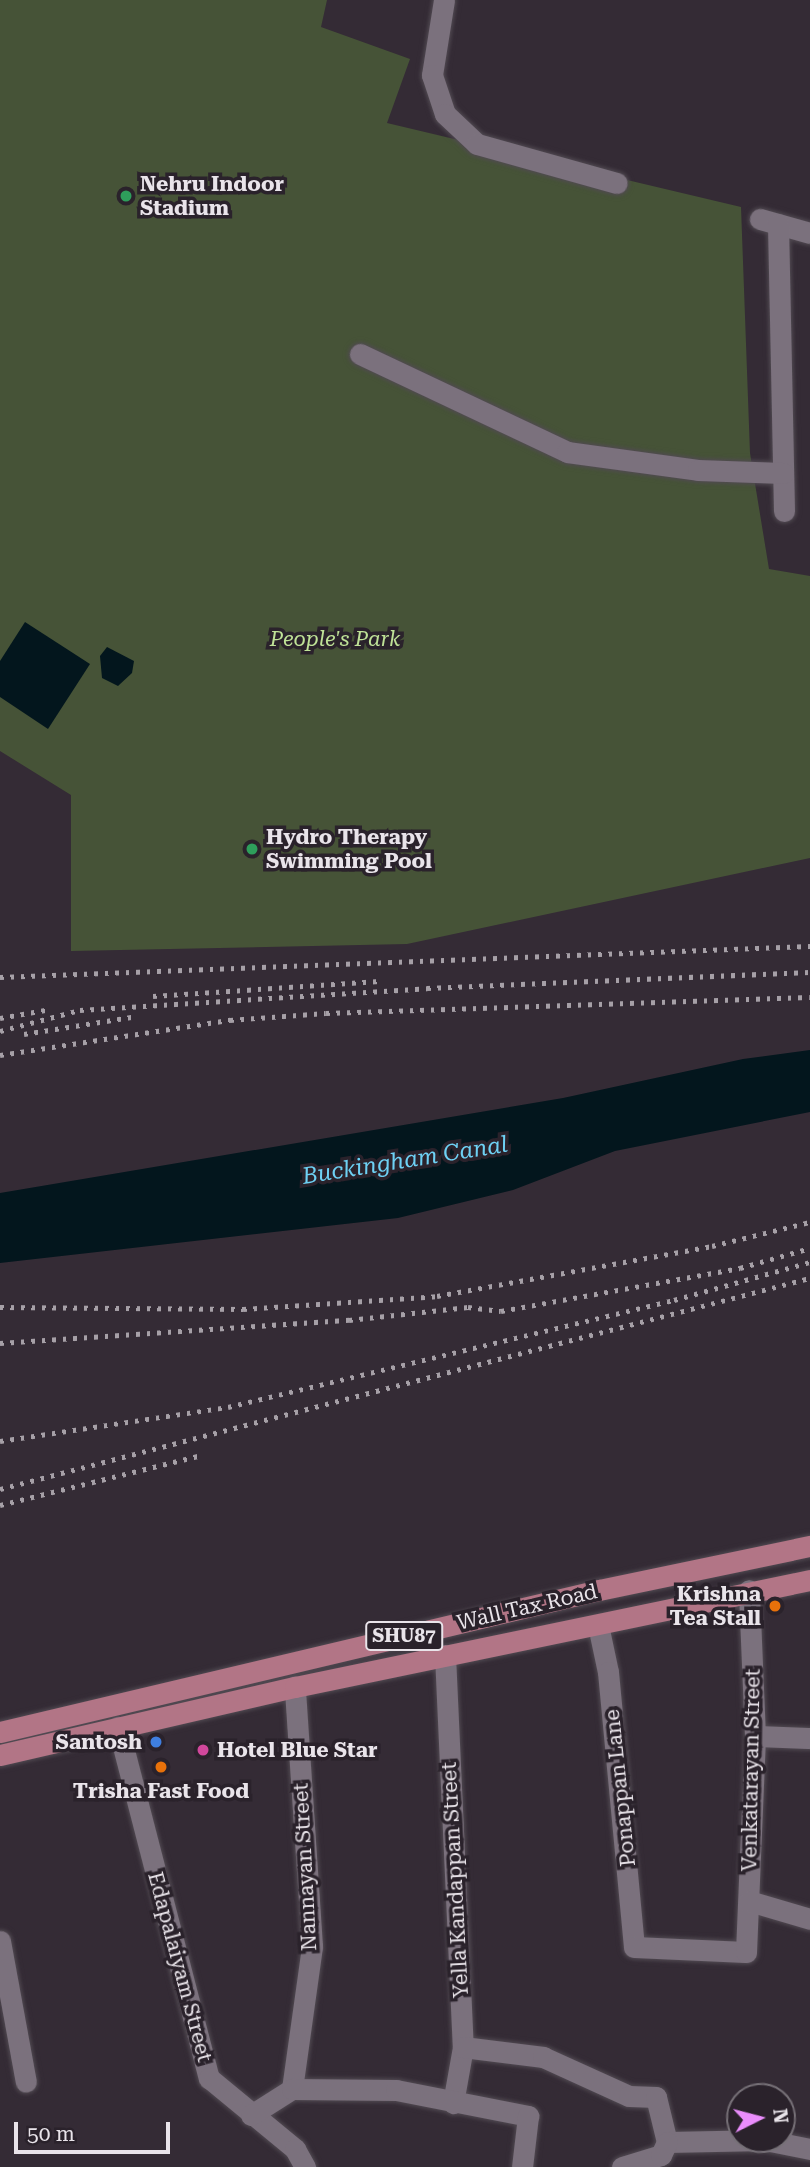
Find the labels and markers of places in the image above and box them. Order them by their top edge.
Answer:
place label: Nehru Indoor Stadium [140,171,284,221]
marker: Nehru Indoor Stadium [118,188,134,204]
place label: Hydro Therapy Swimming Pool [266,824,432,874]
marker: Hydro Therapy Swimming Pool [244,841,260,857]
place label: Krishna Tea Stall [670,1581,761,1631]
marker: Krishna Tea Stall [767,1598,783,1614]
place label: Santosh [56,1729,142,1755]
marker: Santosh [148,1734,164,1750]
place label: Hotel Blue Star [217,1737,378,1763]
marker: Hotel Blue Star [195,1742,211,1758]
marker: Trisha Fast Food [153,1759,169,1775]
place label: Trisha Fast Food [73,1778,249,1804]

